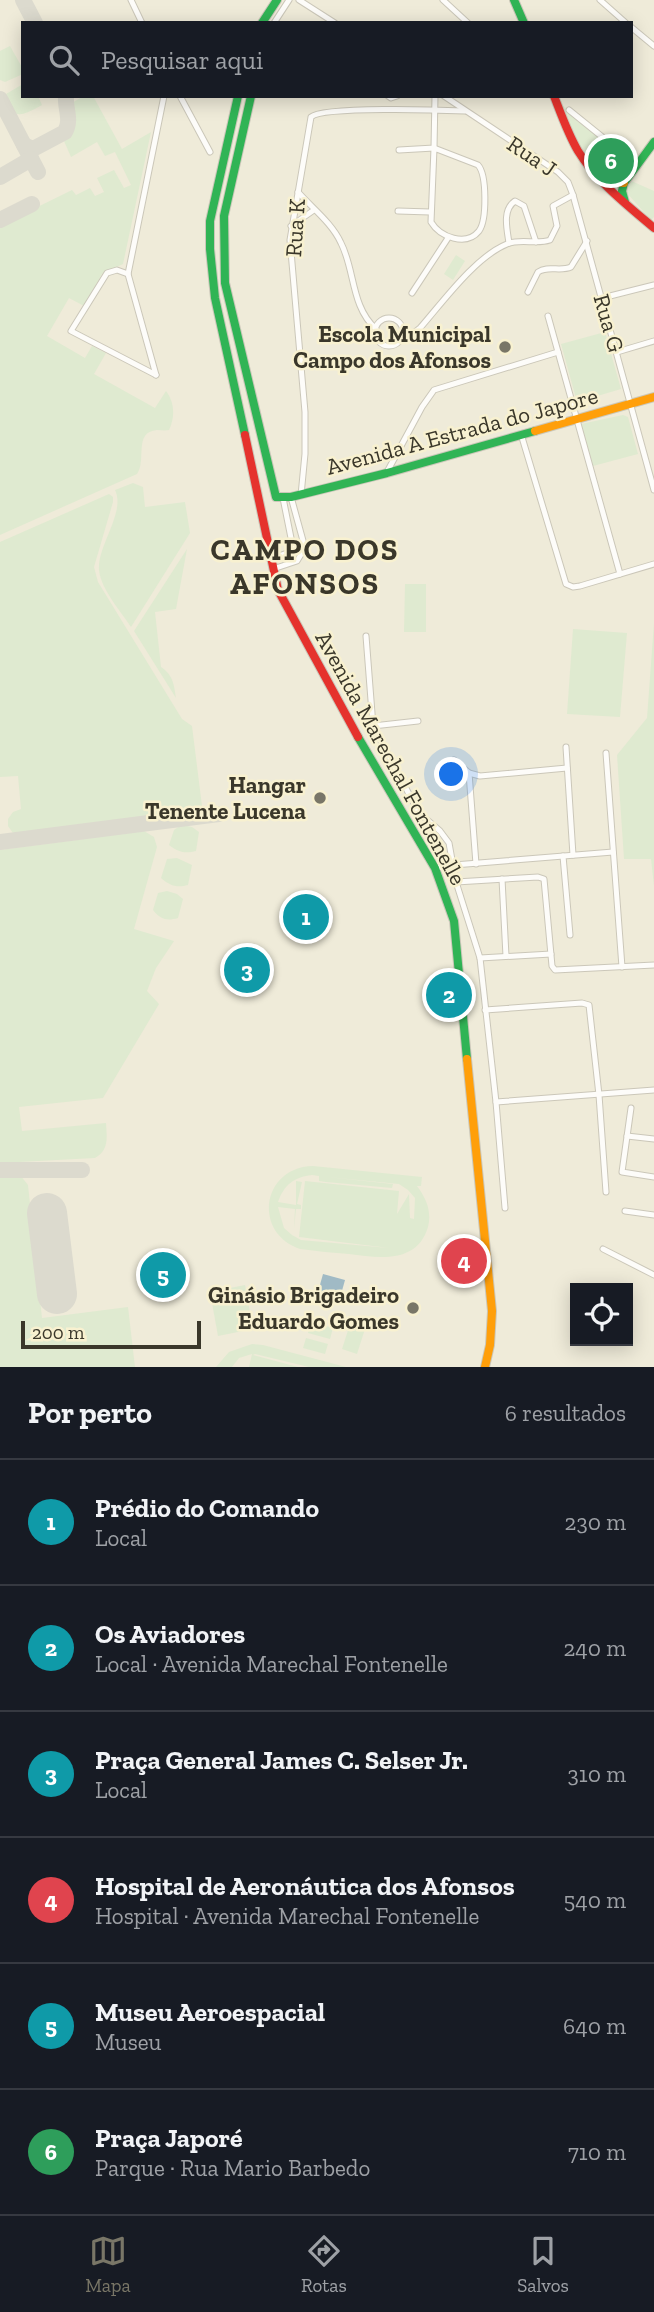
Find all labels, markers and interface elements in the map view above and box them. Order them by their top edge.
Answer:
search box [21,21,633,98]
icon: search [45,41,83,79]
text: Pesquisar aqui [101,44,263,76]
street label: Rua J [502,129,562,183]
pin: 6 [588,135,634,187]
street label: Rua K [279,198,311,258]
street label: Rua G [587,291,631,355]
place label: Escola Municipal Campo dos Afonsos [293,320,491,374]
marker: Escola Municipal Campo dos Afonsos [497,339,513,355]
street label: Avenida A Estrada do Japore [323,381,601,481]
district label: CAMPO DOS AFONSOS [211,532,399,602]
street label: Avenida Marechal Fontenelle [309,626,473,890]
your location [434,757,468,791]
place label: Hangar Tenente Lucena [145,771,306,825]
marker: Hangar Tenente Lucena [312,790,328,806]
pin: 1 [283,891,329,943]
pin: 3 [224,944,270,996]
pin: 2 [426,969,472,1021]
pin: 4 [441,1235,487,1287]
pin: 5 [140,1249,186,1301]
place label: Ginásio Brigadeiro Eduardo Gomes [208,1281,399,1335]
map controls [570,1283,633,1346]
button: locate [570,1283,633,1346]
marker: Ginásio Brigadeiro Eduardo Gomes [405,1300,421,1316]
scale bar [21,1318,201,1350]
text: 200 m [32,1321,84,1344]
text: Por perto [28,1395,152,1431]
text: 6 resultados [505,1399,626,1427]
text: Prédio do Comando [95,1492,319,1524]
text: 1 [46,1508,56,1536]
text: 230 m [565,1508,626,1536]
text: Local [95,1524,147,1552]
text: Os Aviadores [95,1618,245,1650]
text: 2 [45,1634,57,1662]
text: 240 m [563,1634,626,1662]
text: Local · Avenida Marechal Fontenelle [95,1650,448,1678]
text: Praça General James C. Selser Jr. [95,1744,468,1776]
text: 3 [45,1760,57,1788]
text: 310 m [568,1760,626,1788]
text: Local [95,1776,147,1804]
text: Hospital de Aeronáutica dos Afonsos [95,1870,515,1902]
text: 4 [44,1886,58,1914]
text: 540 m [564,1886,626,1914]
text: Hospital · Avenida Marechal Fontenelle [95,1902,479,1930]
text: Museu Aeroespacial [95,1996,325,2028]
text: 5 [45,2012,57,2040]
text: 640 m [563,2012,626,2040]
text: Museu [95,2028,162,2056]
text: Praça Japoré [95,2122,243,2154]
text: 6 [45,2138,57,2166]
text: 710 m [568,2138,626,2166]
text: Parque · Rua Mario Barbedo [95,2154,370,2182]
tab: Mapa [85,2232,131,2297]
tab: Rotas [301,2232,347,2297]
tab: Salvos [517,2232,569,2297]

